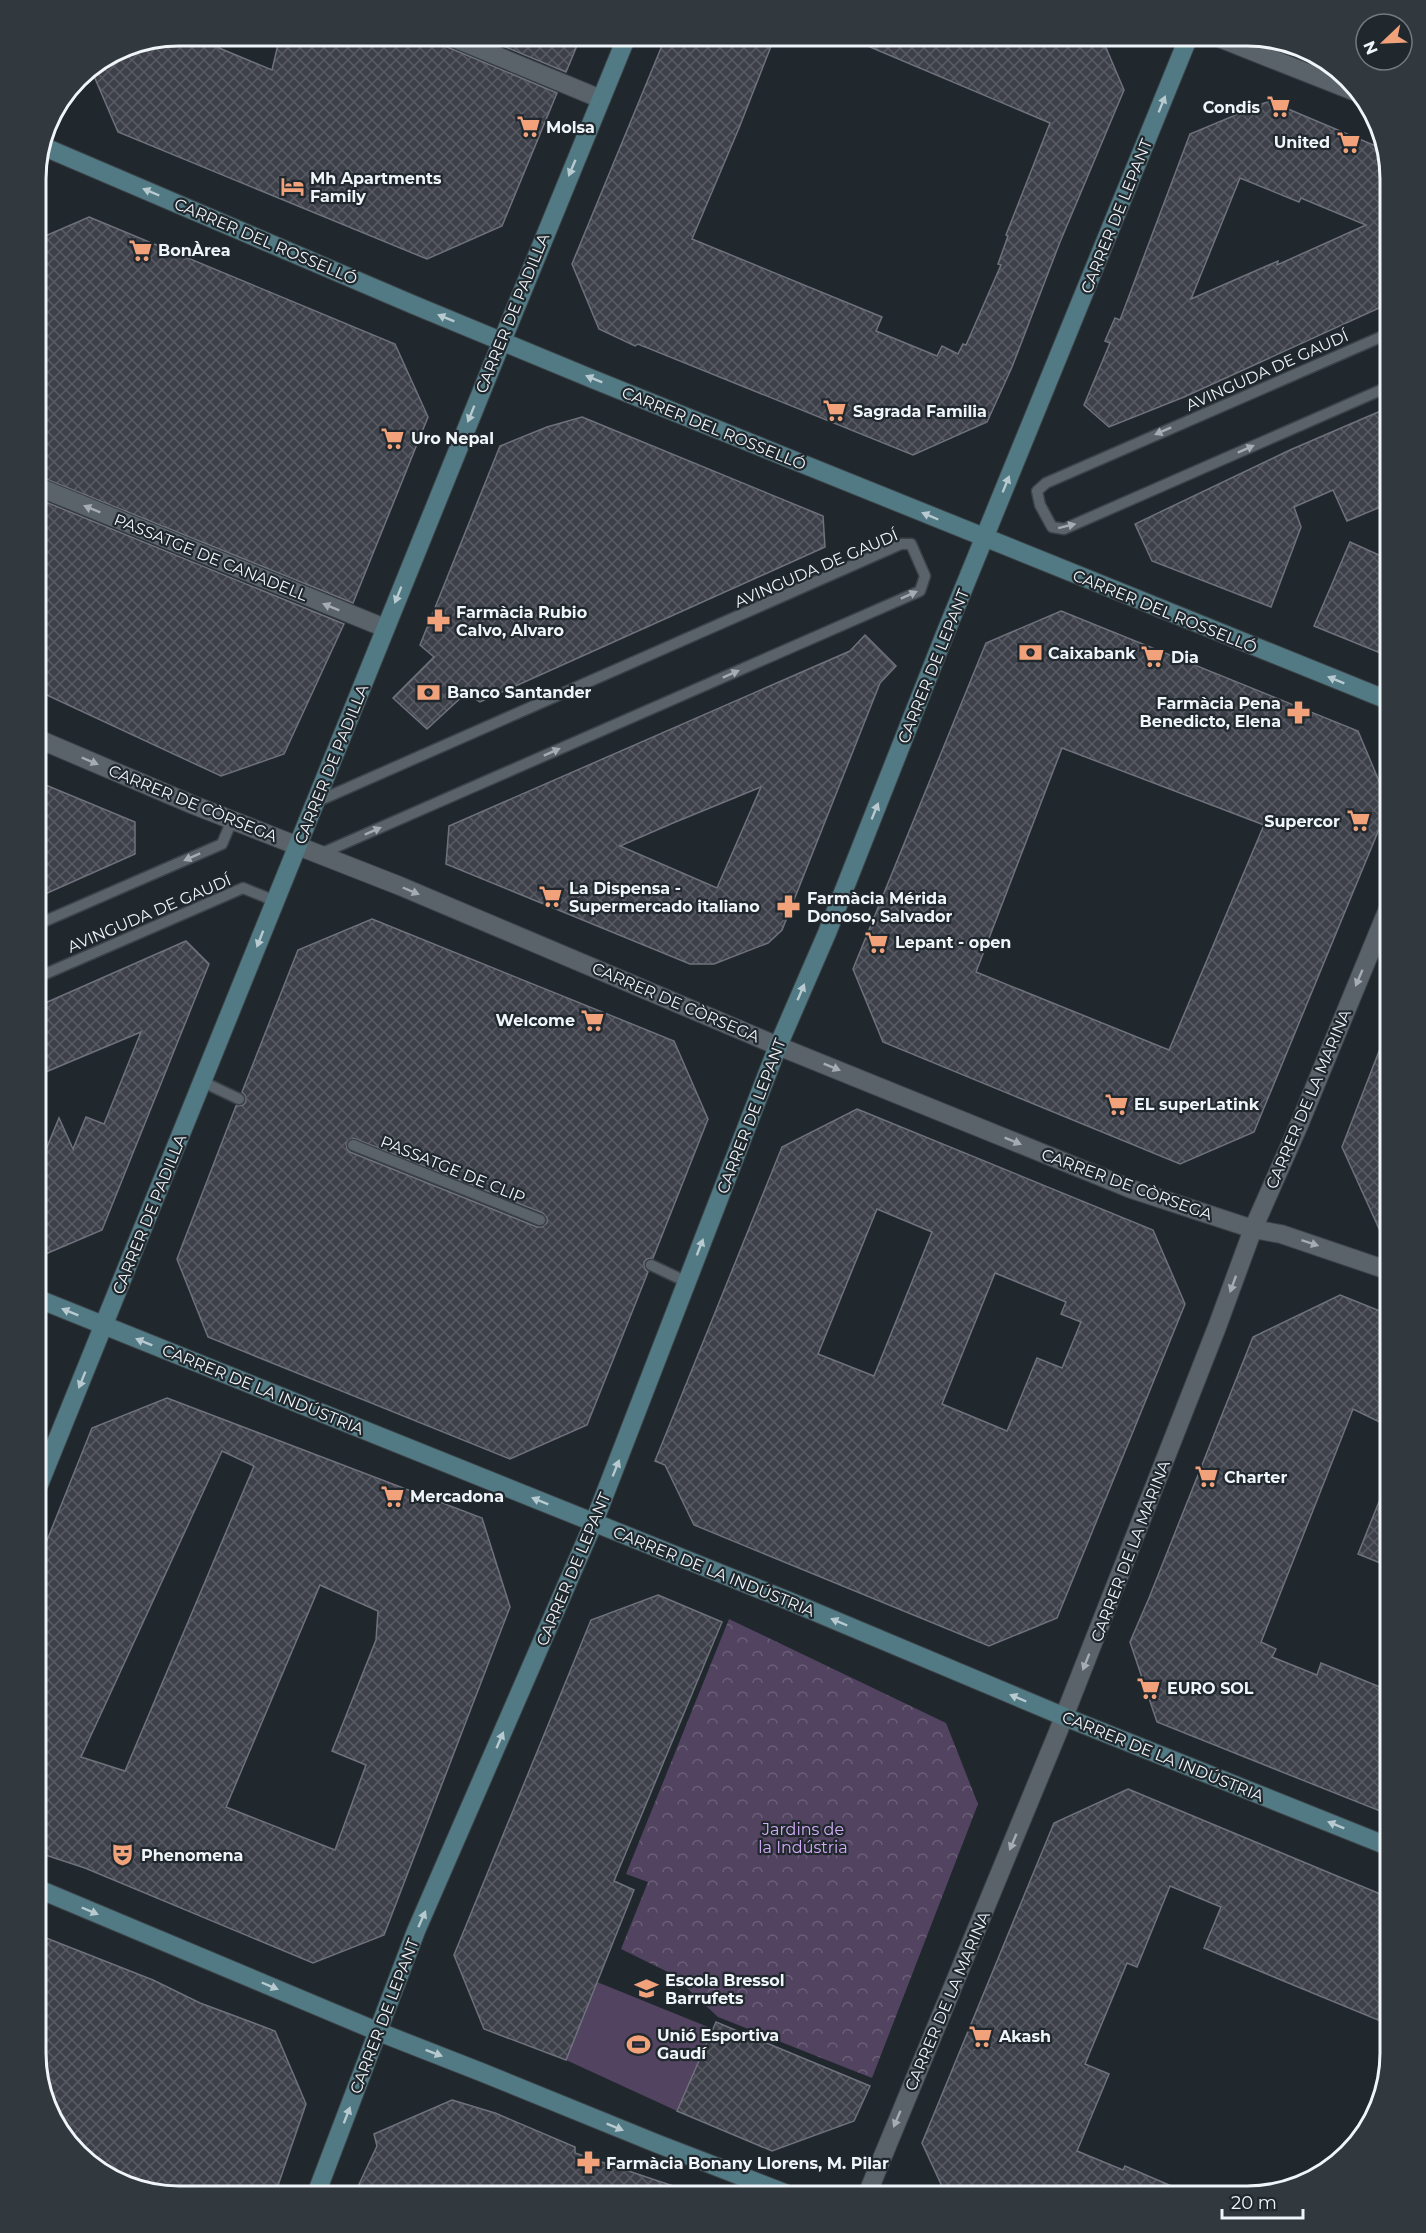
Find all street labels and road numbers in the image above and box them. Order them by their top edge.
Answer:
street label: CARRER DE LEPANT [1077,135,1156,296]
street label: CARRER DEL ROSSELLÓ [171,194,360,289]
street label: CARRER DE PADILLA [472,230,553,396]
street label: AVINGUDA DE GAUDÍ [1183,326,1352,415]
street label: CARRER DEL ROSSELLÓ [619,383,809,474]
street label: PASSATGE DE CANADELL [111,510,311,605]
street label: AVINGUDA DE GAUDÍ [732,525,902,612]
street label: CARRER DEL ROSSELLÓ [1070,566,1260,657]
street label: CARRER DE LEPANT [894,585,973,746]
street label: CARRER DE PADILLA [291,681,372,847]
street label: CARRER DE CÒRSEGA [106,761,280,846]
street label: AVINGUDA DE GAUDÍ [65,870,235,957]
street label: CARRER DE CÒRSEGA [589,958,763,1047]
street label: CARRER DE LA MARINA [1262,1006,1355,1192]
street label: CARRER DE LEPANT [713,1035,790,1197]
street label: CARRER DE PADILLA [109,1131,190,1297]
street label: PASSATGE DE CLIP [378,1132,528,1207]
street label: CARRER DE CÒRSEGA [1039,1145,1215,1224]
street label: CARRER DE LA INDÚSTRIA [159,1340,367,1439]
street label: CARRER DE LA MARINA [1087,1457,1174,1645]
street label: CARRER DE LEPANT [533,1489,615,1649]
street label: CARRER DE LA INDÚSTRIA [610,1522,818,1621]
street label: CARRER DE LA INDÚSTRIA [1059,1707,1267,1806]
street label: CARRER DE LA MARINA [901,1908,994,2094]
street label: CARRER DE LEPANT [346,1935,423,2097]

